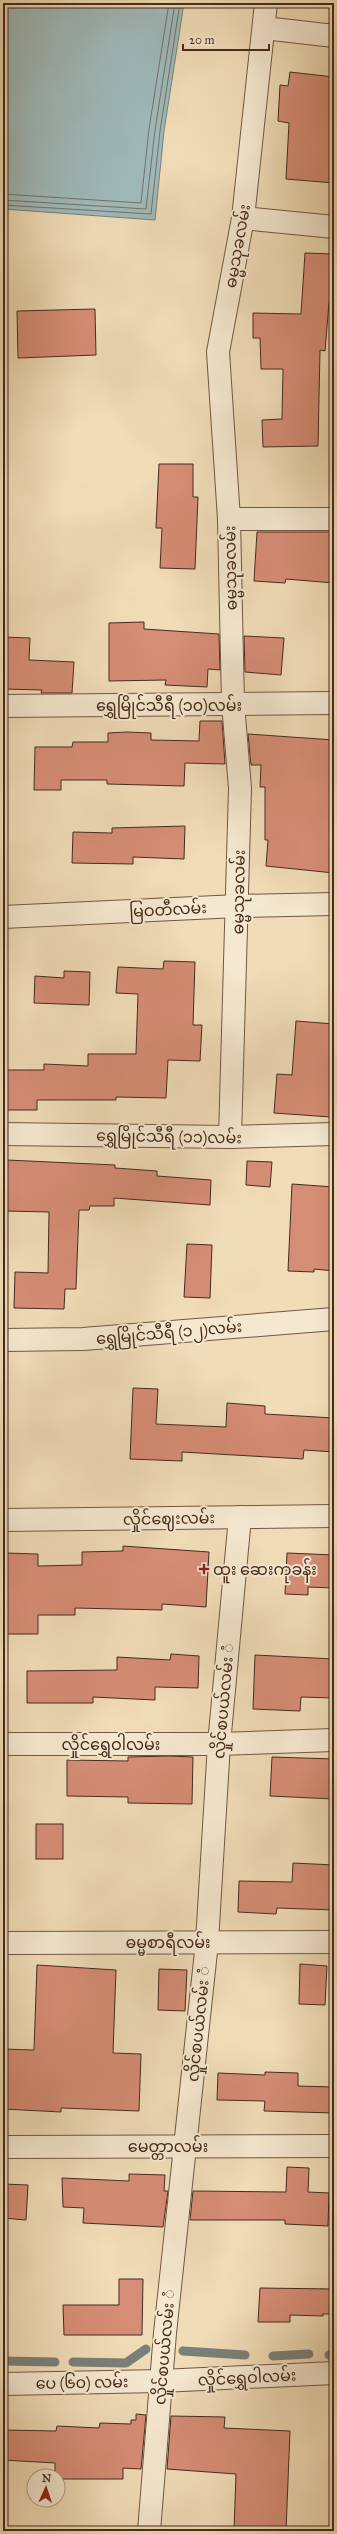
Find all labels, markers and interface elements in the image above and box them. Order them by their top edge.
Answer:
scale bar [183,26,269,52]
text: 20 m [189,33,215,47]
street label: ဓမ္မသုခလမ်း [219,202,259,290]
street label: ဓမ္မသုခလမ်း [218,525,246,611]
street label: ရွှေမြိုင်သီရီ (၁၀)လမ်း [96,694,242,719]
street label: ဓမ္မသုခလမ်း [226,849,254,935]
street label: မြဝတီလမ်း [129,896,207,925]
street label: ရွှေမြိုင်သီရီ (၁၁)လမ်း [96,1124,242,1151]
street label: ရွှေမြိုင်သီရီ (၁၂)လမ်း [95,1315,243,1352]
street label: လှိုင်ဈေးလမ်း [123,1506,215,1533]
place label: ထူး ဆေးကုခန်း [213,1558,317,1584]
marker: ထူး ဆေးကုခန်း [198,1563,210,1575]
street label: လှိုင်စပယ်လမ်း ံ [207,1642,242,1760]
street label: လှိုင်ရွှေဝါလမ်း [62,1733,160,1758]
street label: ဓမ္မစာရီလမ်း [125,1931,211,1956]
street label: လှိုင်စပယ်လမ်း ံ [181,1965,218,2083]
street label: မေတ္တာလမ်း [128,2135,208,2160]
street label: လှိုင်စပယ်လမ်း ံ [148,2288,183,2406]
street label: လှိုင်ရွှေဝါလမ်း [197,2363,297,2394]
street label: ပေ (၆၀) လမ်း [35,2370,129,2394]
north arrow [26,2468,66,2508]
text: N [41,2472,52,2485]

